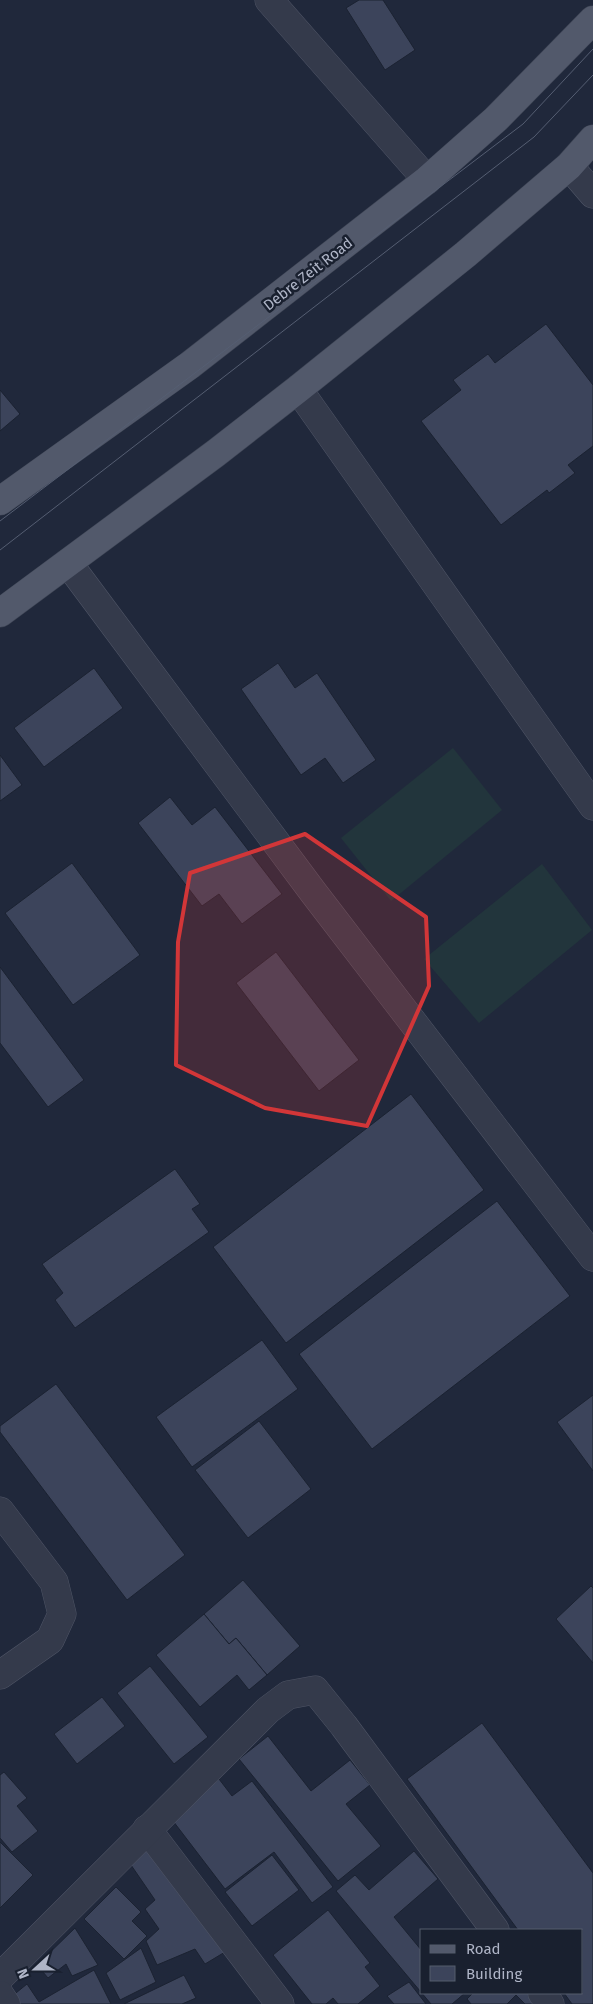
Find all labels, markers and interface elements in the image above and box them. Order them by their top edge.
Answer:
street label: Debre Zeit Road [260,234,356,314]
legend [420,1929,583,1994]
text: Road [466,1940,501,1958]
north arrow [10,1944,60,1994]
text: Building [466,1965,522,1983]
text: N [14,1966,33,1981]

